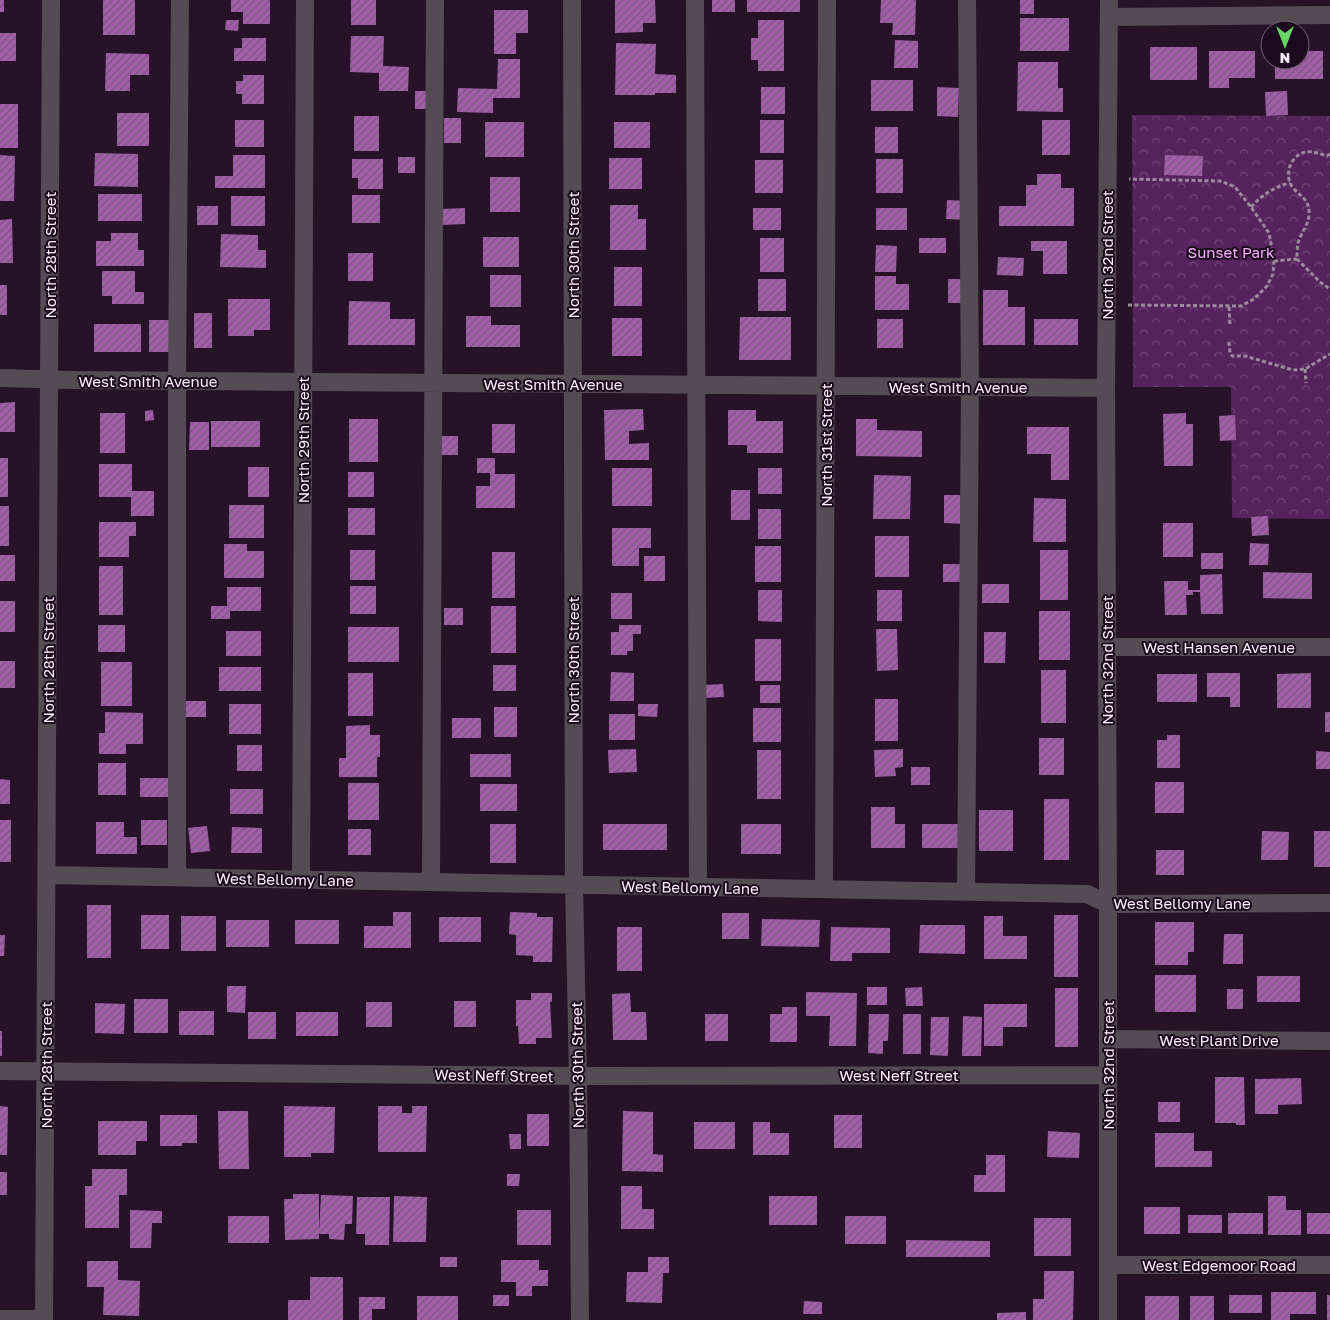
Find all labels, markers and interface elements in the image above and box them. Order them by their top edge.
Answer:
north arrow [1260,20,1310,70]
text: N [1280,50,1290,67]
street label: North 32nd Street [1098,190,1116,320]
street label: North 28th Street [41,192,59,318]
street label: North 30th Street [564,192,582,318]
park label: Sunset Park [1188,243,1275,261]
street label: West Smith Avenue [78,372,218,390]
street label: West Smith Avenue [483,375,623,393]
street label: North 29th Street [294,377,312,503]
street label: West Smith Avenue [888,378,1028,396]
street label: North 31st Street [817,383,835,507]
street label: North 32nd Street [1098,595,1116,725]
street label: North 28th Street [39,597,57,723]
street label: North 30th Street [564,597,582,723]
street label: West Hansen Avenue [1143,638,1295,656]
street label: West Bellomy Lane [216,869,354,889]
street label: West Bellomy Lane [621,877,759,897]
street label: West Bellomy Lane [1113,894,1251,912]
street label: North 32nd Street [1099,1000,1117,1130]
street label: North 30th Street [567,1001,587,1129]
street label: North 28th Street [37,1002,55,1128]
street label: West Plant Drive [1159,1031,1279,1049]
street label: West Neff Street [434,1065,554,1085]
street label: West Neff Street [839,1066,959,1084]
street label: West Edgemoor Road [1142,1256,1296,1274]

